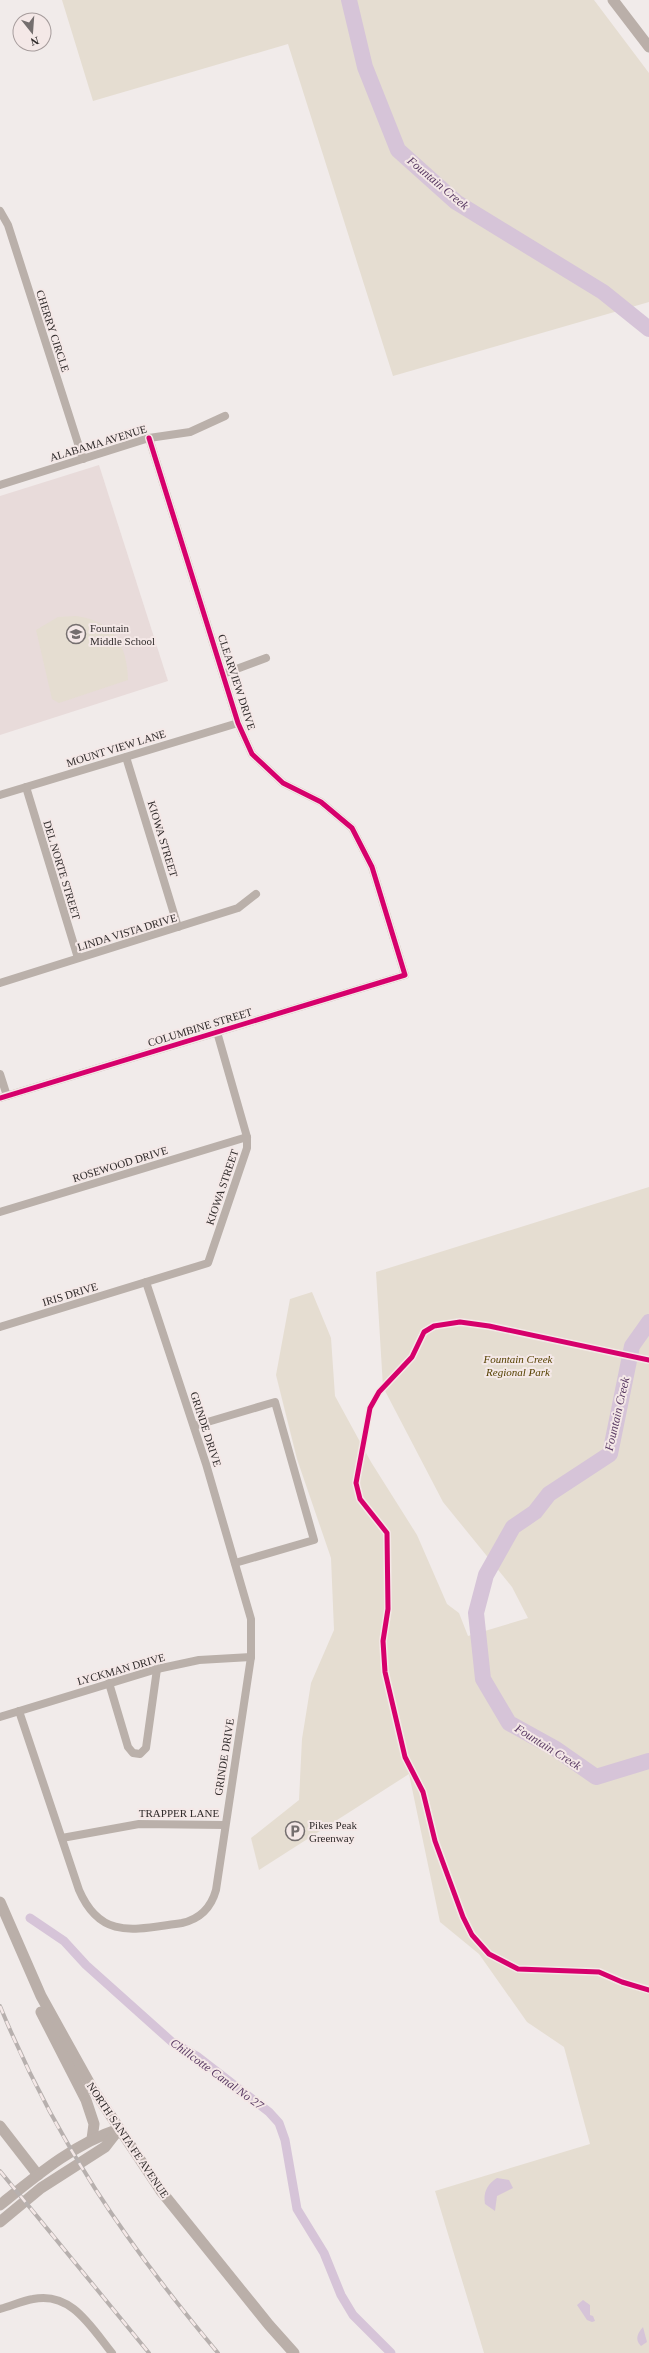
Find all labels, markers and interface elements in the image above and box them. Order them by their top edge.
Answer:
north arrow [12,12,52,52]
text: N [29,35,40,48]
water label: Fountain Creek [404,153,472,213]
street label: CHERRY CIRCLE [34,289,72,374]
street label: ALABAMA AVENUE [48,422,148,463]
place label: Fountain Middle School [90,622,155,647]
school or university icon: Fountain Middle School [65,623,87,645]
street label: CLEARVIEW DRIVE [216,633,258,732]
street label: MOUNT VIEW LANE [65,727,167,769]
street label: KIOWA STREET [146,799,180,879]
street label: DEL NORTE STREET [41,819,83,921]
street label: LINDA VISTA DRIVE [76,911,178,953]
street label: COLUMBINE STREET [146,1005,254,1049]
street label: ROSEWOOD DRIVE [71,1144,169,1184]
street label: KIOWA STREET [203,1147,241,1226]
street label: IRIS DRIVE [41,1280,99,1308]
park label: Fountain Creek Regional Park [483,1353,554,1378]
water label: Fountain Creek [601,1375,632,1453]
street label: GRINDE DRIVE [188,1390,224,1468]
street label: LYCKMAN DRIVE [76,1651,167,1687]
street label: GRINDE DRIVE [212,1717,236,1796]
water label: Fountain Creek [512,1721,584,1773]
street label: TRAPPER LANE [139,1807,219,1819]
place label: Pikes Peak Greenway [309,1819,357,1844]
parking icon: Pikes Peak Greenway [284,1820,306,1842]
water label: Chillcotte Canal No 27 [168,2036,267,2113]
street label: NORTH SANTA FE AVENUE [85,2080,171,2200]

